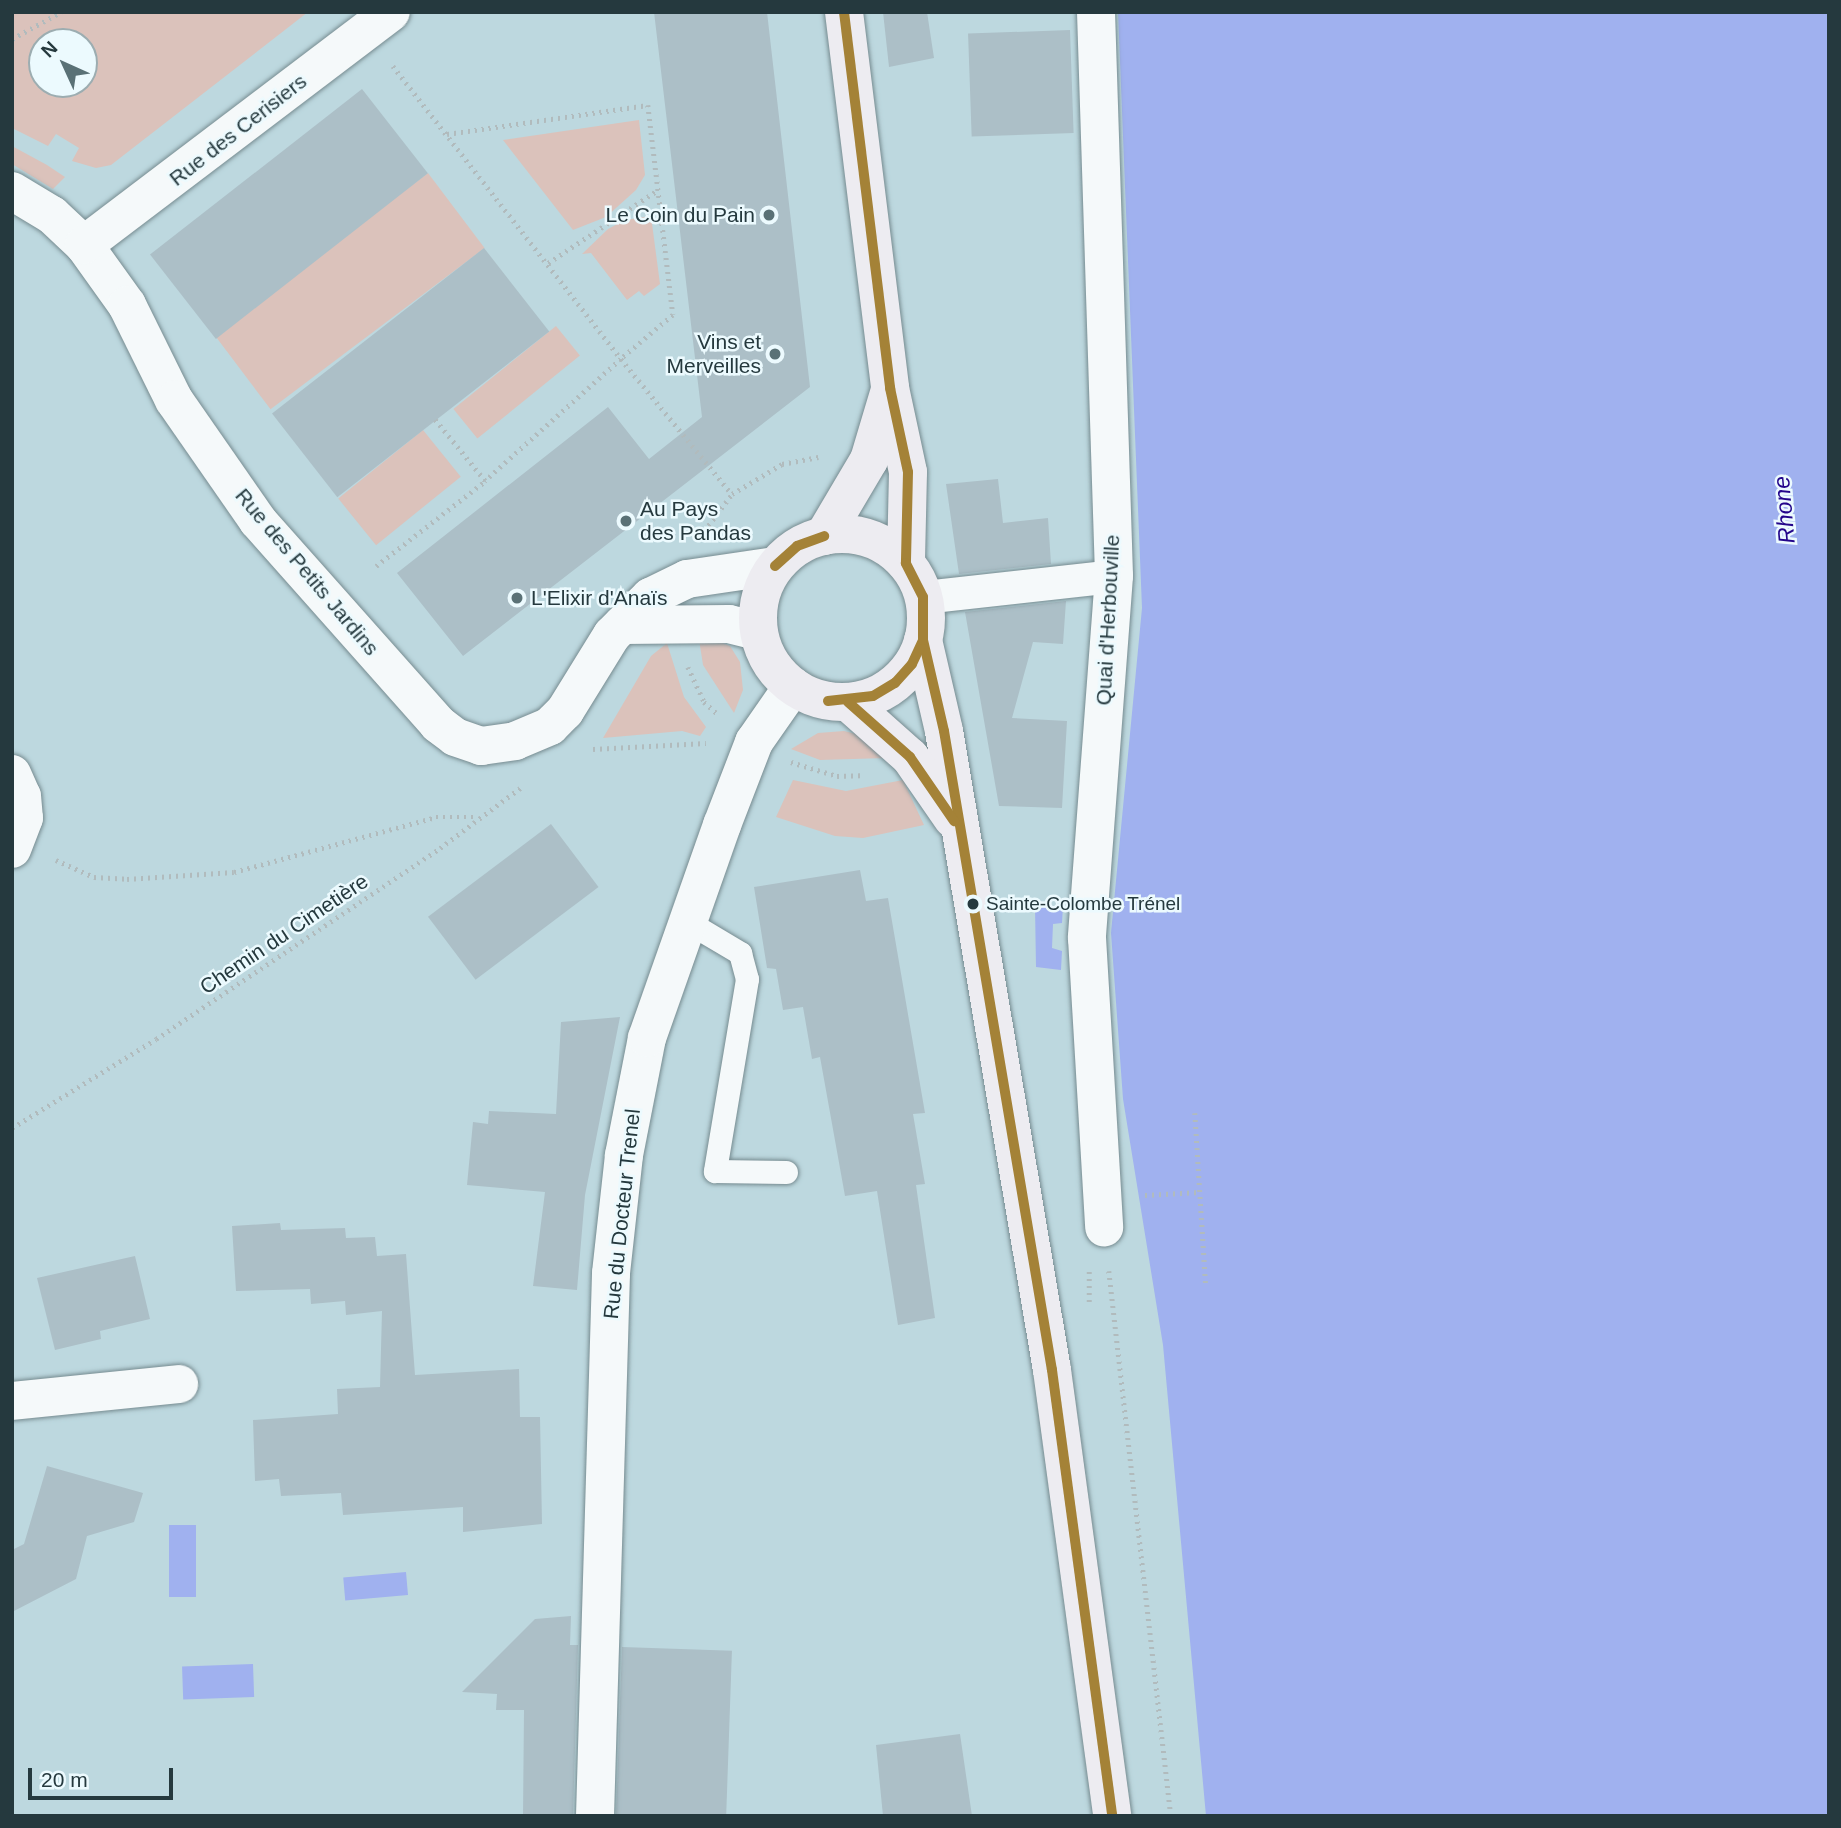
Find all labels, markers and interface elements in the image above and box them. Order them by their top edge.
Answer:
north arrow [28,28,98,98]
text: N [37,37,61,61]
street label: Rue des Cerisiers [164,69,312,191]
place label: Le Coin du Pain [606,202,755,228]
marker: Le Coin du Pain [761,207,777,223]
place label: Vins et Merveilles [666,329,761,379]
marker: Vins et Merveilles [767,346,783,362]
water label: Rhone [1767,475,1801,545]
street label: Rue des Petits Jardins [230,483,384,661]
place label: Au Pays des Pandas [640,496,751,546]
marker: Au Pays des Pandas [618,513,634,529]
street label: Quai d'Herbouville [1091,534,1125,706]
place label: L'Elixir d'Anaïs [531,585,667,611]
marker: L'Elixir d'Anaïs [509,590,525,606]
street label: Chemin du Cimetière [195,868,373,1000]
place label: Sainte-Colombe Trénel [986,893,1181,915]
marker: Sainte-Colombe Trénel [966,897,980,911]
street label: Rue du Docteur Trenel [598,1107,646,1321]
scale bar [32,1755,177,1799]
text: 20 m [41,1768,88,1791]

